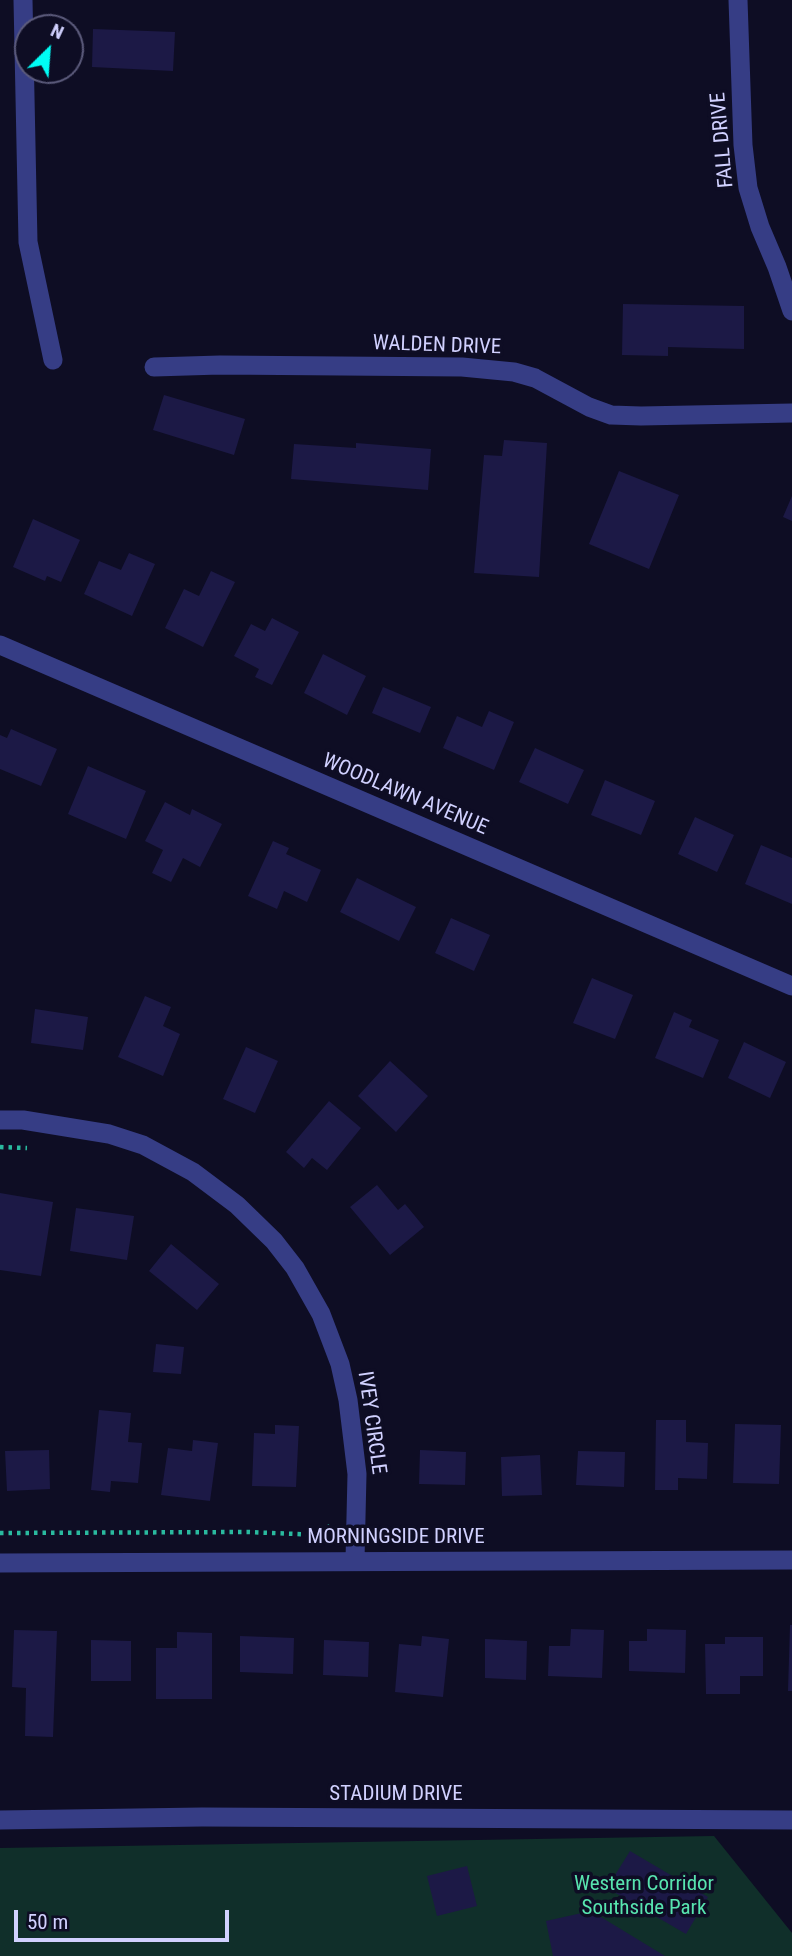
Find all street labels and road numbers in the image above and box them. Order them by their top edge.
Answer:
street label: FALL DRIVE [706,91,740,189]
street label: WALDEN DRIVE [372,331,502,361]
street label: WOODLAWN AVENUE [318,749,492,841]
street label: IVEY CIRCLE [351,1370,391,1476]
street label: MORNINGSIDE DRIVE [307,1525,485,1551]
street label: STADIUM DRIVE [329,1782,463,1808]

